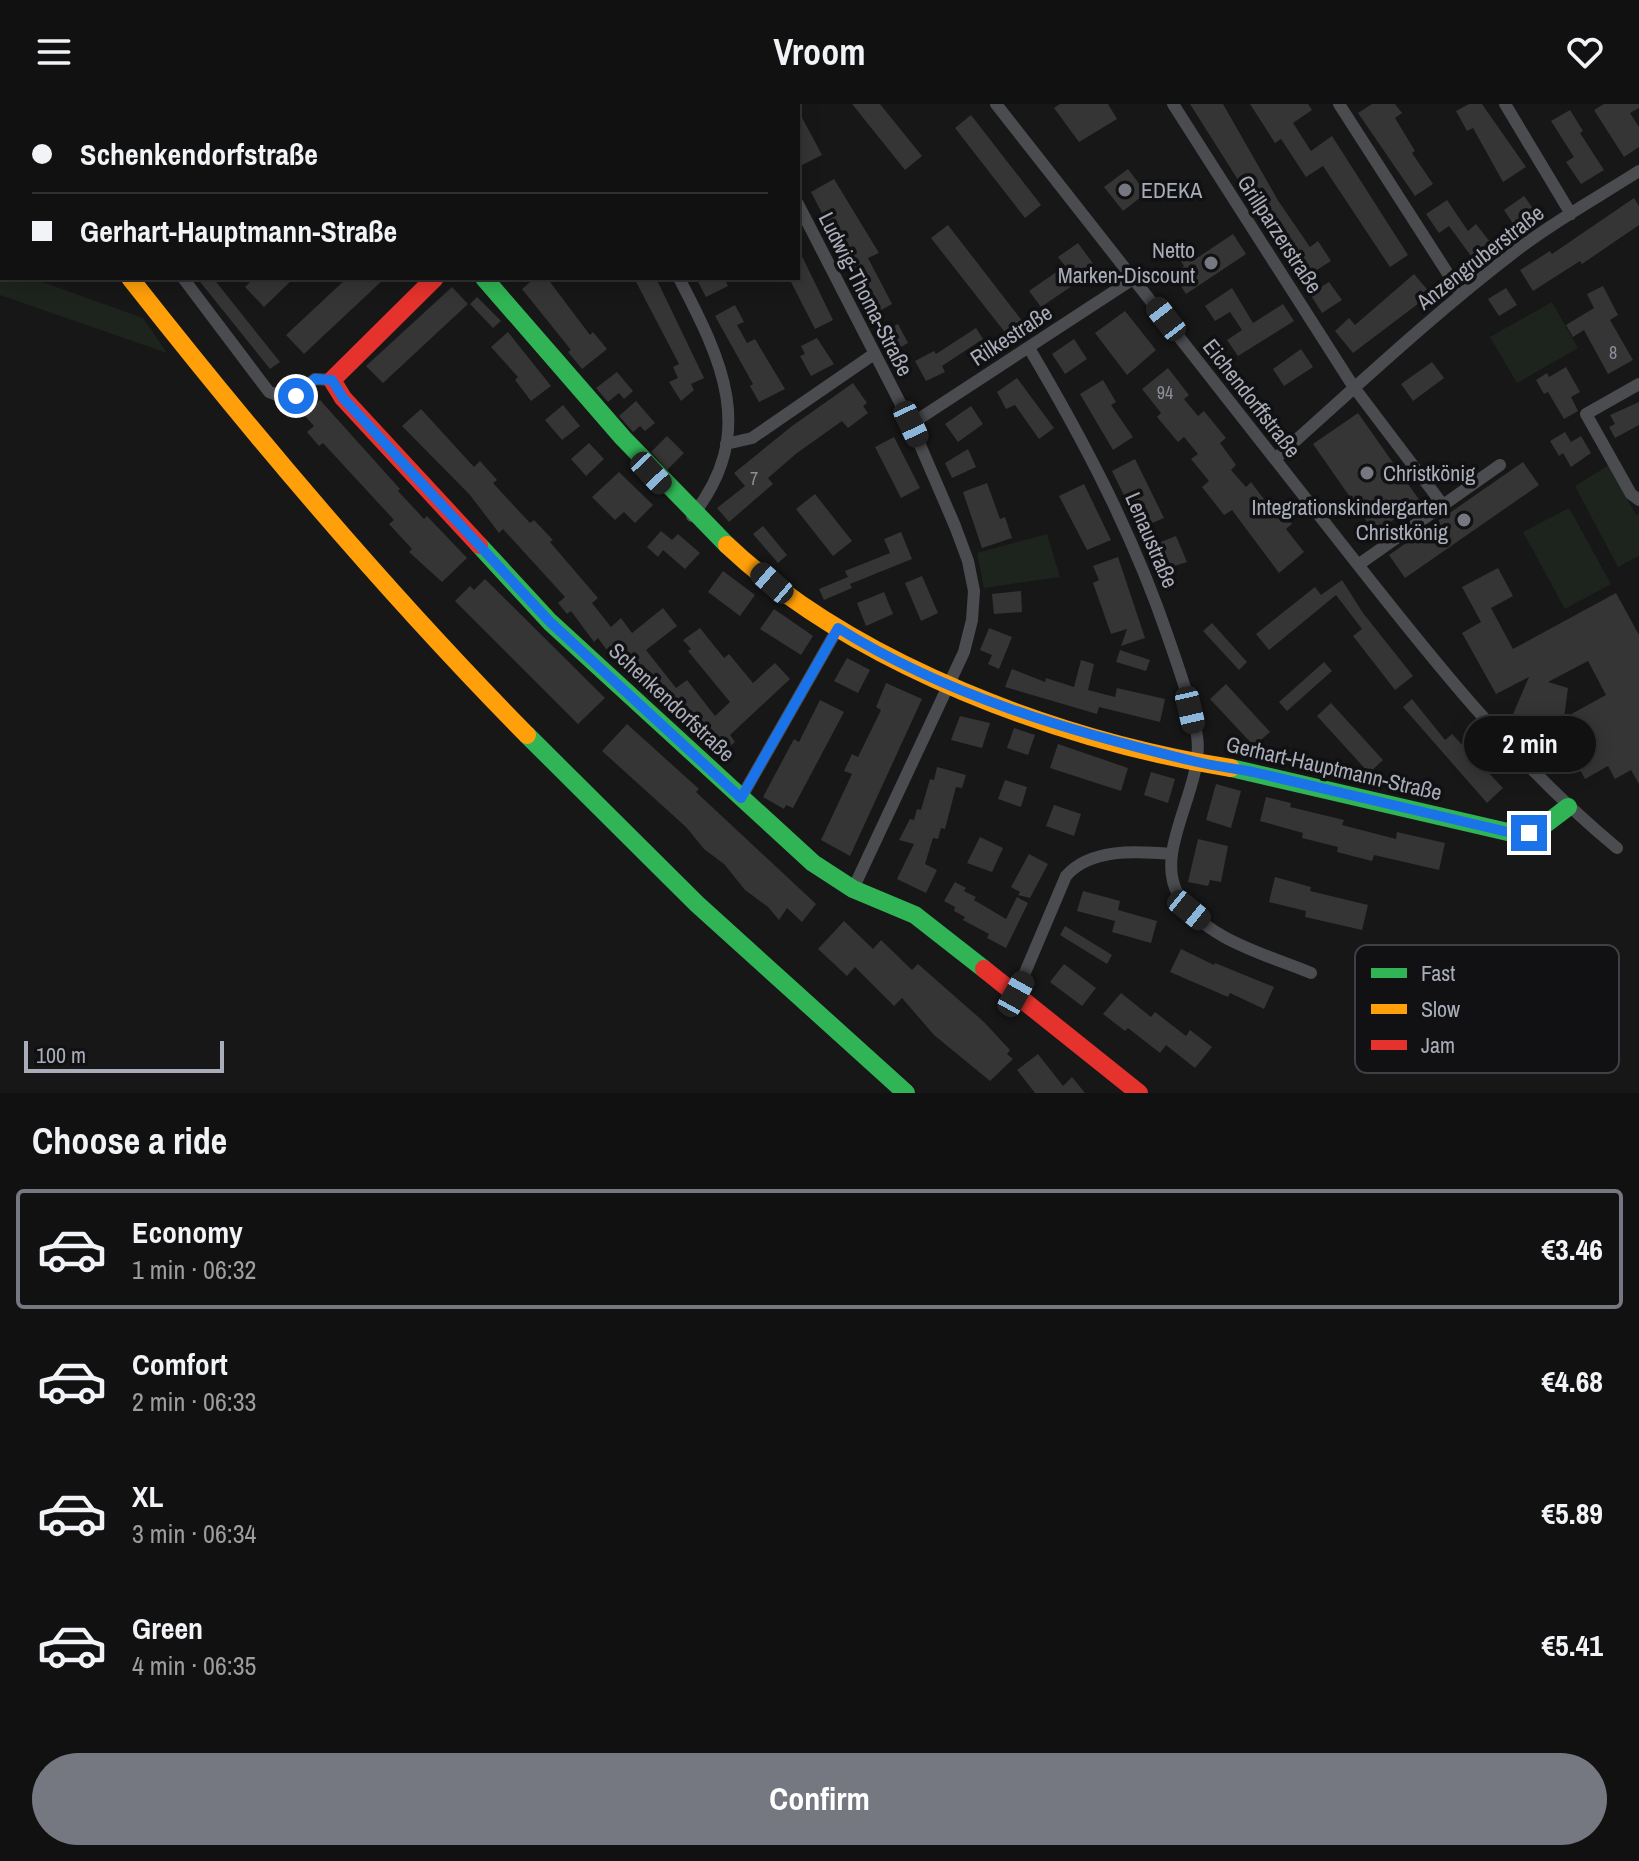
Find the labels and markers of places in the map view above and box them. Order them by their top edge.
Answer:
place label: EDEKA [1141,175,1203,205]
marker: EDEKA [1116,181,1134,199]
place label: Netto Marken-Discount [1058,235,1195,290]
marker: Netto Marken-Discount [1202,254,1220,272]
place label: Christkönig [1383,458,1475,488]
marker: Christkönig [1358,464,1376,482]
place label: Integrationskindergarten Christkönig [1251,492,1448,547]
marker: Integrationskindergarten Christkönig [1455,511,1473,529]

